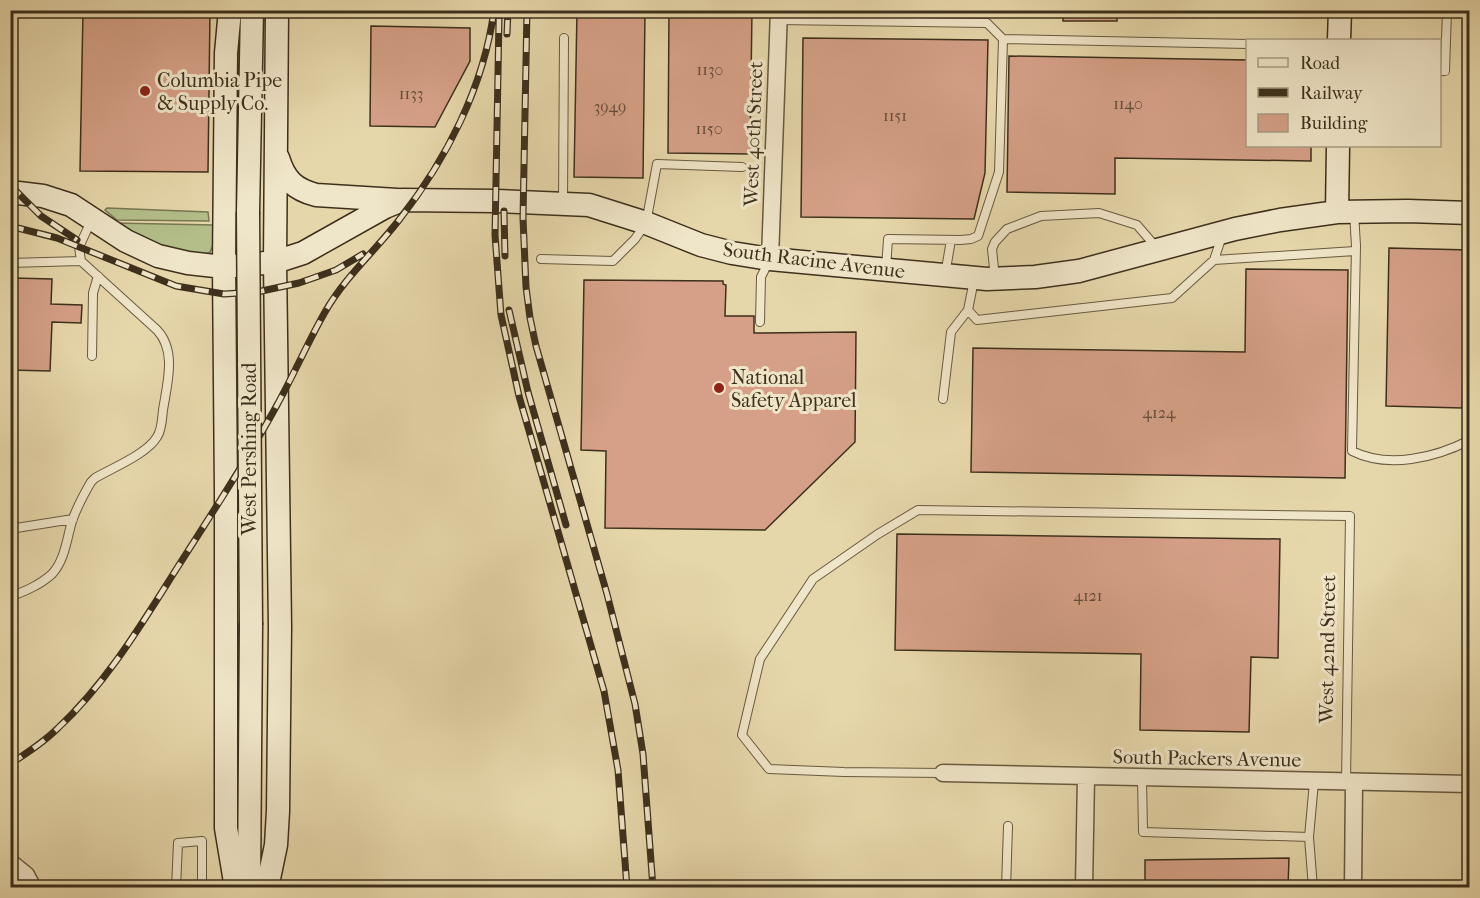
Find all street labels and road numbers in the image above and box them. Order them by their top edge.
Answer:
street label: West 40th Street [739,61,768,208]
street label: South Racine Avenue [722,238,906,283]
street label: West Pershing Road [238,362,261,536]
street label: West 42nd Street [1315,575,1340,724]
street label: South Packers Avenue [1112,745,1302,772]

